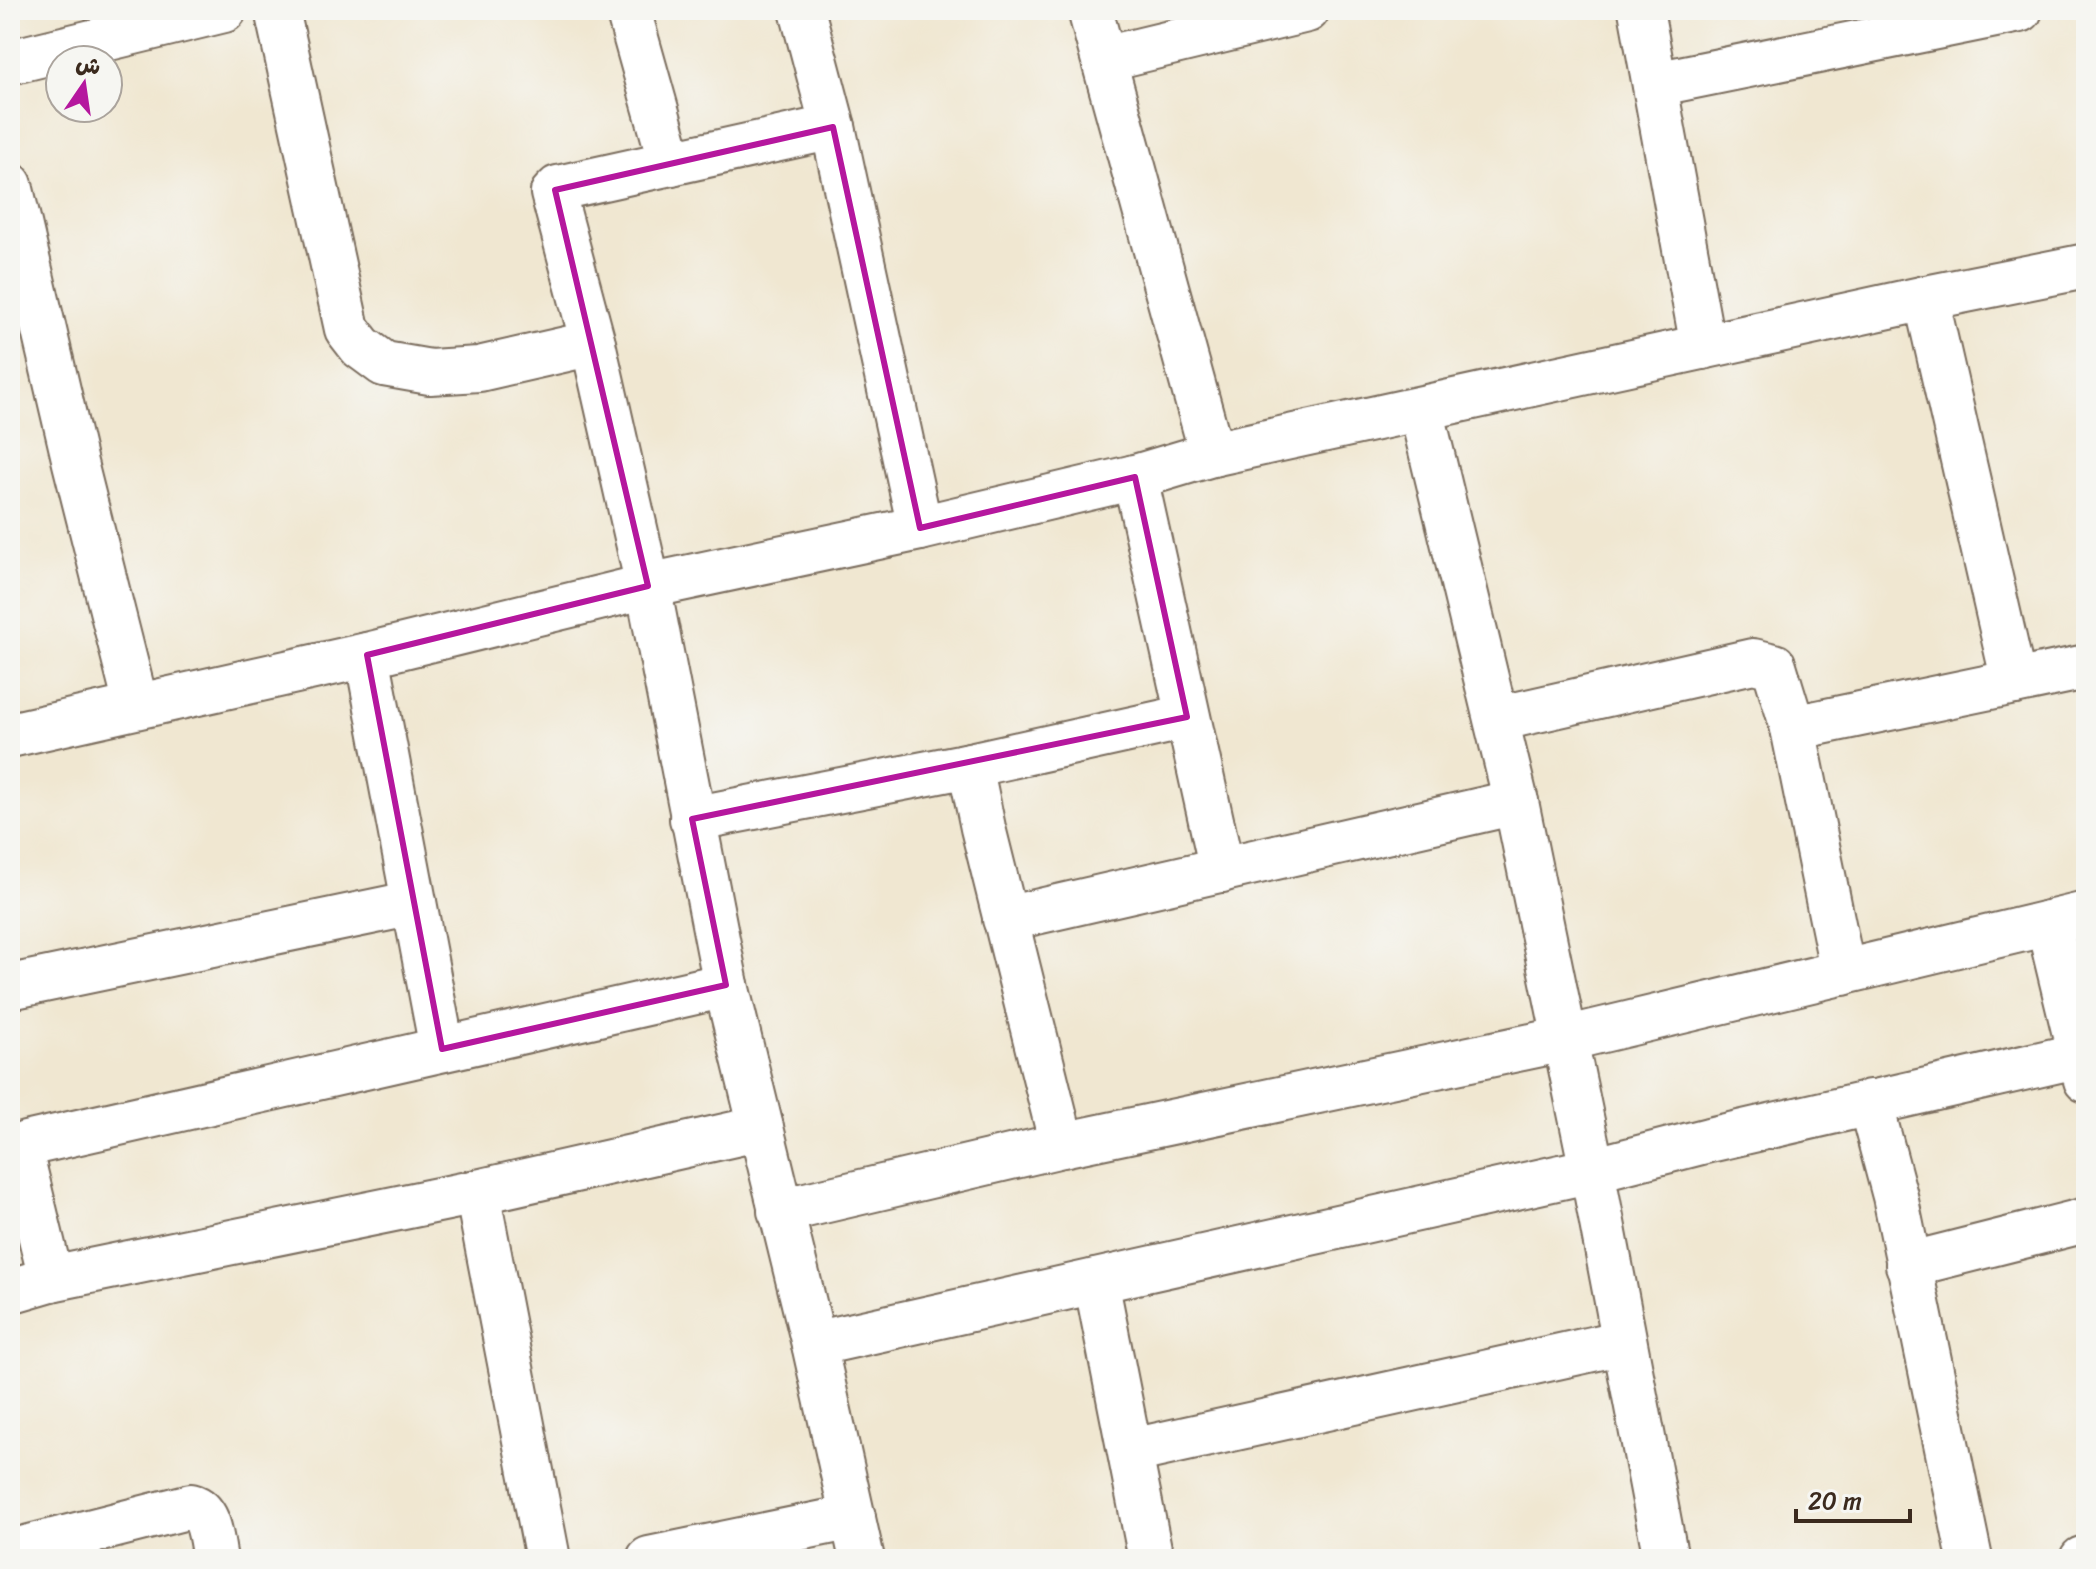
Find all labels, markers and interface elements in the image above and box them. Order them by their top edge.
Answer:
text: ش [72,43,105,87]
north arrow [44,44,124,124]
scale bar [1796,1473,1910,1523]
text: 20 m [1808,1480,1862,1522]

